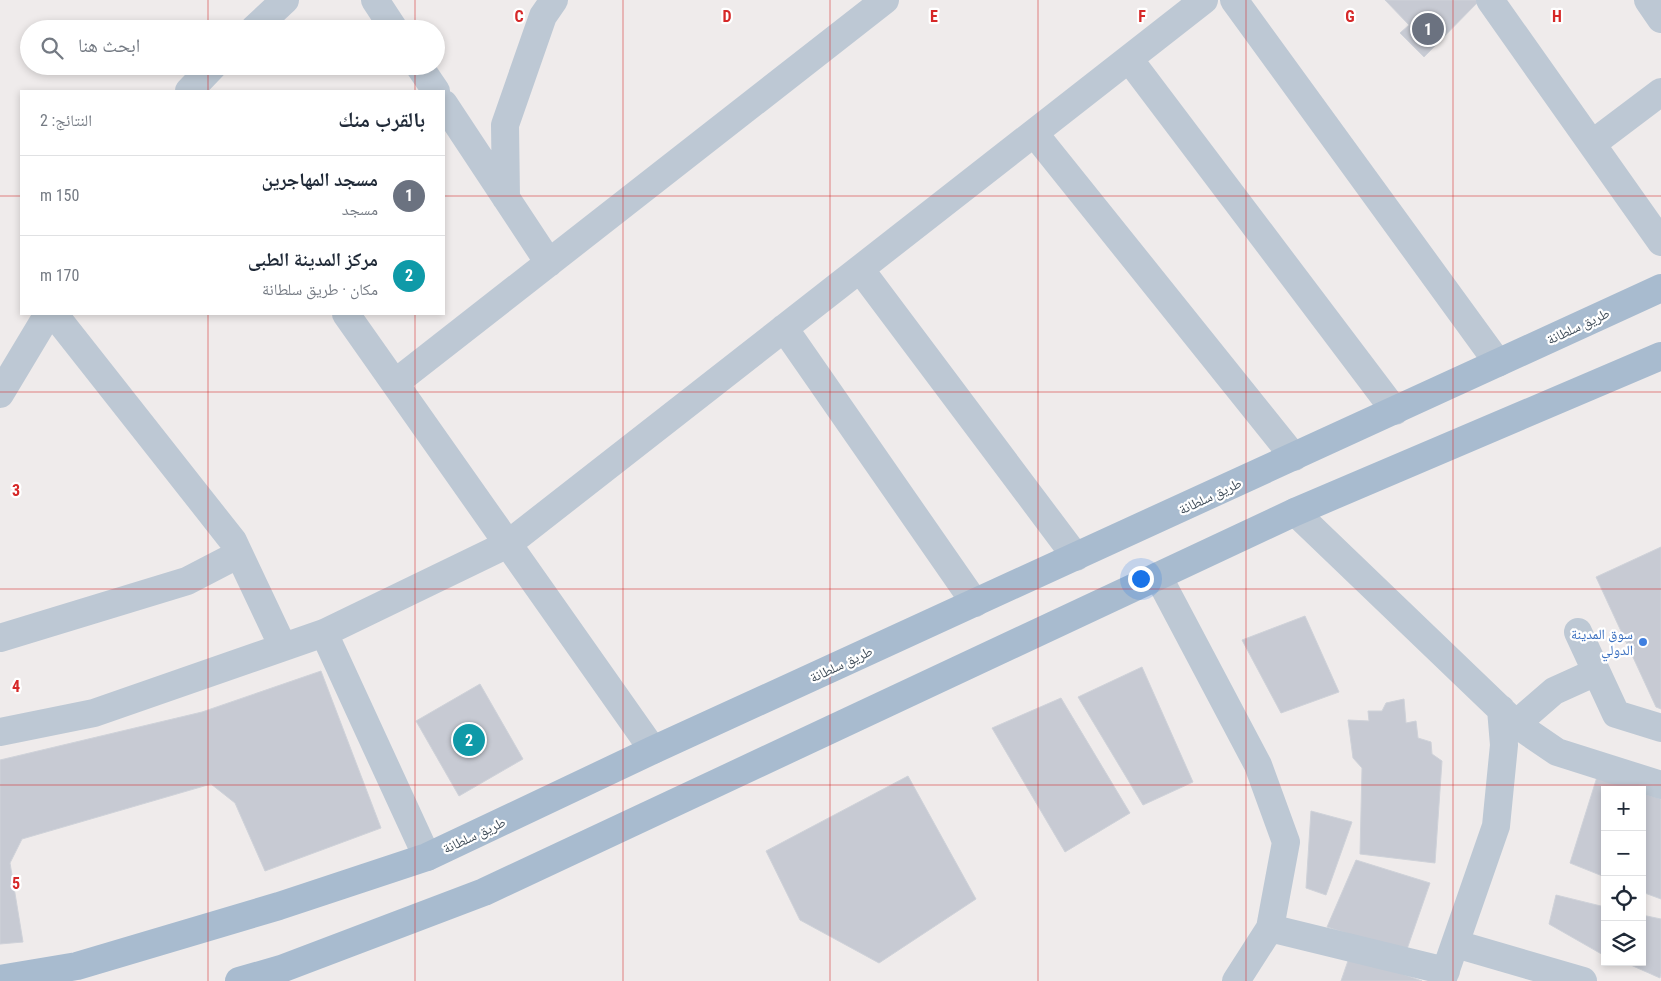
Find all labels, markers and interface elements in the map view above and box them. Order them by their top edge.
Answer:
text: C [514,7,524,26]
text: D [722,7,732,26]
text: E [930,7,938,26]
text: F [1138,7,1146,26]
text: G [1345,7,1355,26]
text: H [1552,7,1562,26]
pin: 1 [1412,10,1444,48]
search box [20,20,445,75]
icon: search [38,34,66,62]
text: ابحث هنا [78,34,140,57]
text: بالقرب منك [338,108,425,132]
text: النتائج: 2 [40,111,92,130]
text: مسجد المهاجرين [262,168,378,191]
text: 150 m [40,186,79,205]
text: 1 [405,186,413,205]
text: مسجد [342,200,378,219]
text: مرکز المدینة الطبی [248,248,378,271]
text: 170 m [40,266,79,285]
text: 2 [405,266,413,285]
text: مكان · طريق سلطانة [262,280,378,299]
street label: طريق سلطانة [1544,305,1613,349]
street label: طريق سلطانة [1176,475,1245,519]
text: 3 [12,481,20,500]
your location [1128,566,1154,592]
place label: سوق المدينة الدولي [1571,626,1633,662]
marker: سوق المدينة الدولي [1637,636,1649,648]
street label: طريق سلطانة [807,643,876,687]
text: 4 [12,677,20,696]
pin: 2 [453,721,485,759]
map controls [1601,786,1646,966]
button: + [1601,786,1646,831]
street label: طريق سلطانة [440,814,509,858]
button: − [1601,831,1646,876]
text: 5 [12,874,20,893]
button: locate [1601,876,1646,921]
button: layers [1601,921,1646,966]

